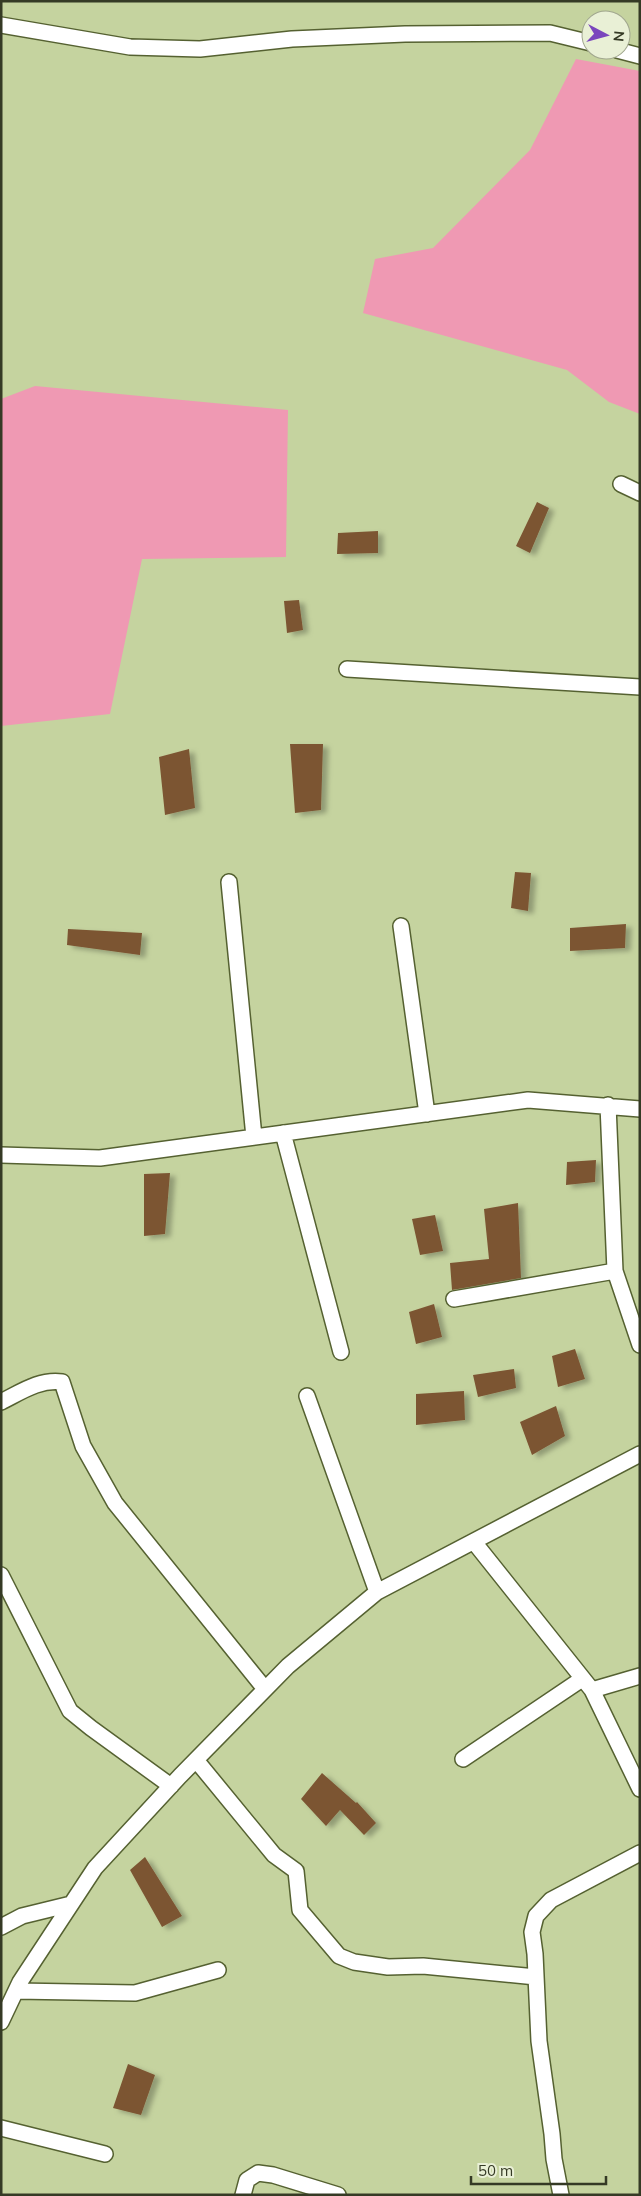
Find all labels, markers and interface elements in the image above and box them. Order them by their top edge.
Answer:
north arrow [581,10,631,60]
text: N [609,30,628,43]
scale bar [471,2154,606,2186]
text: 50 m [478,2161,513,2180]

